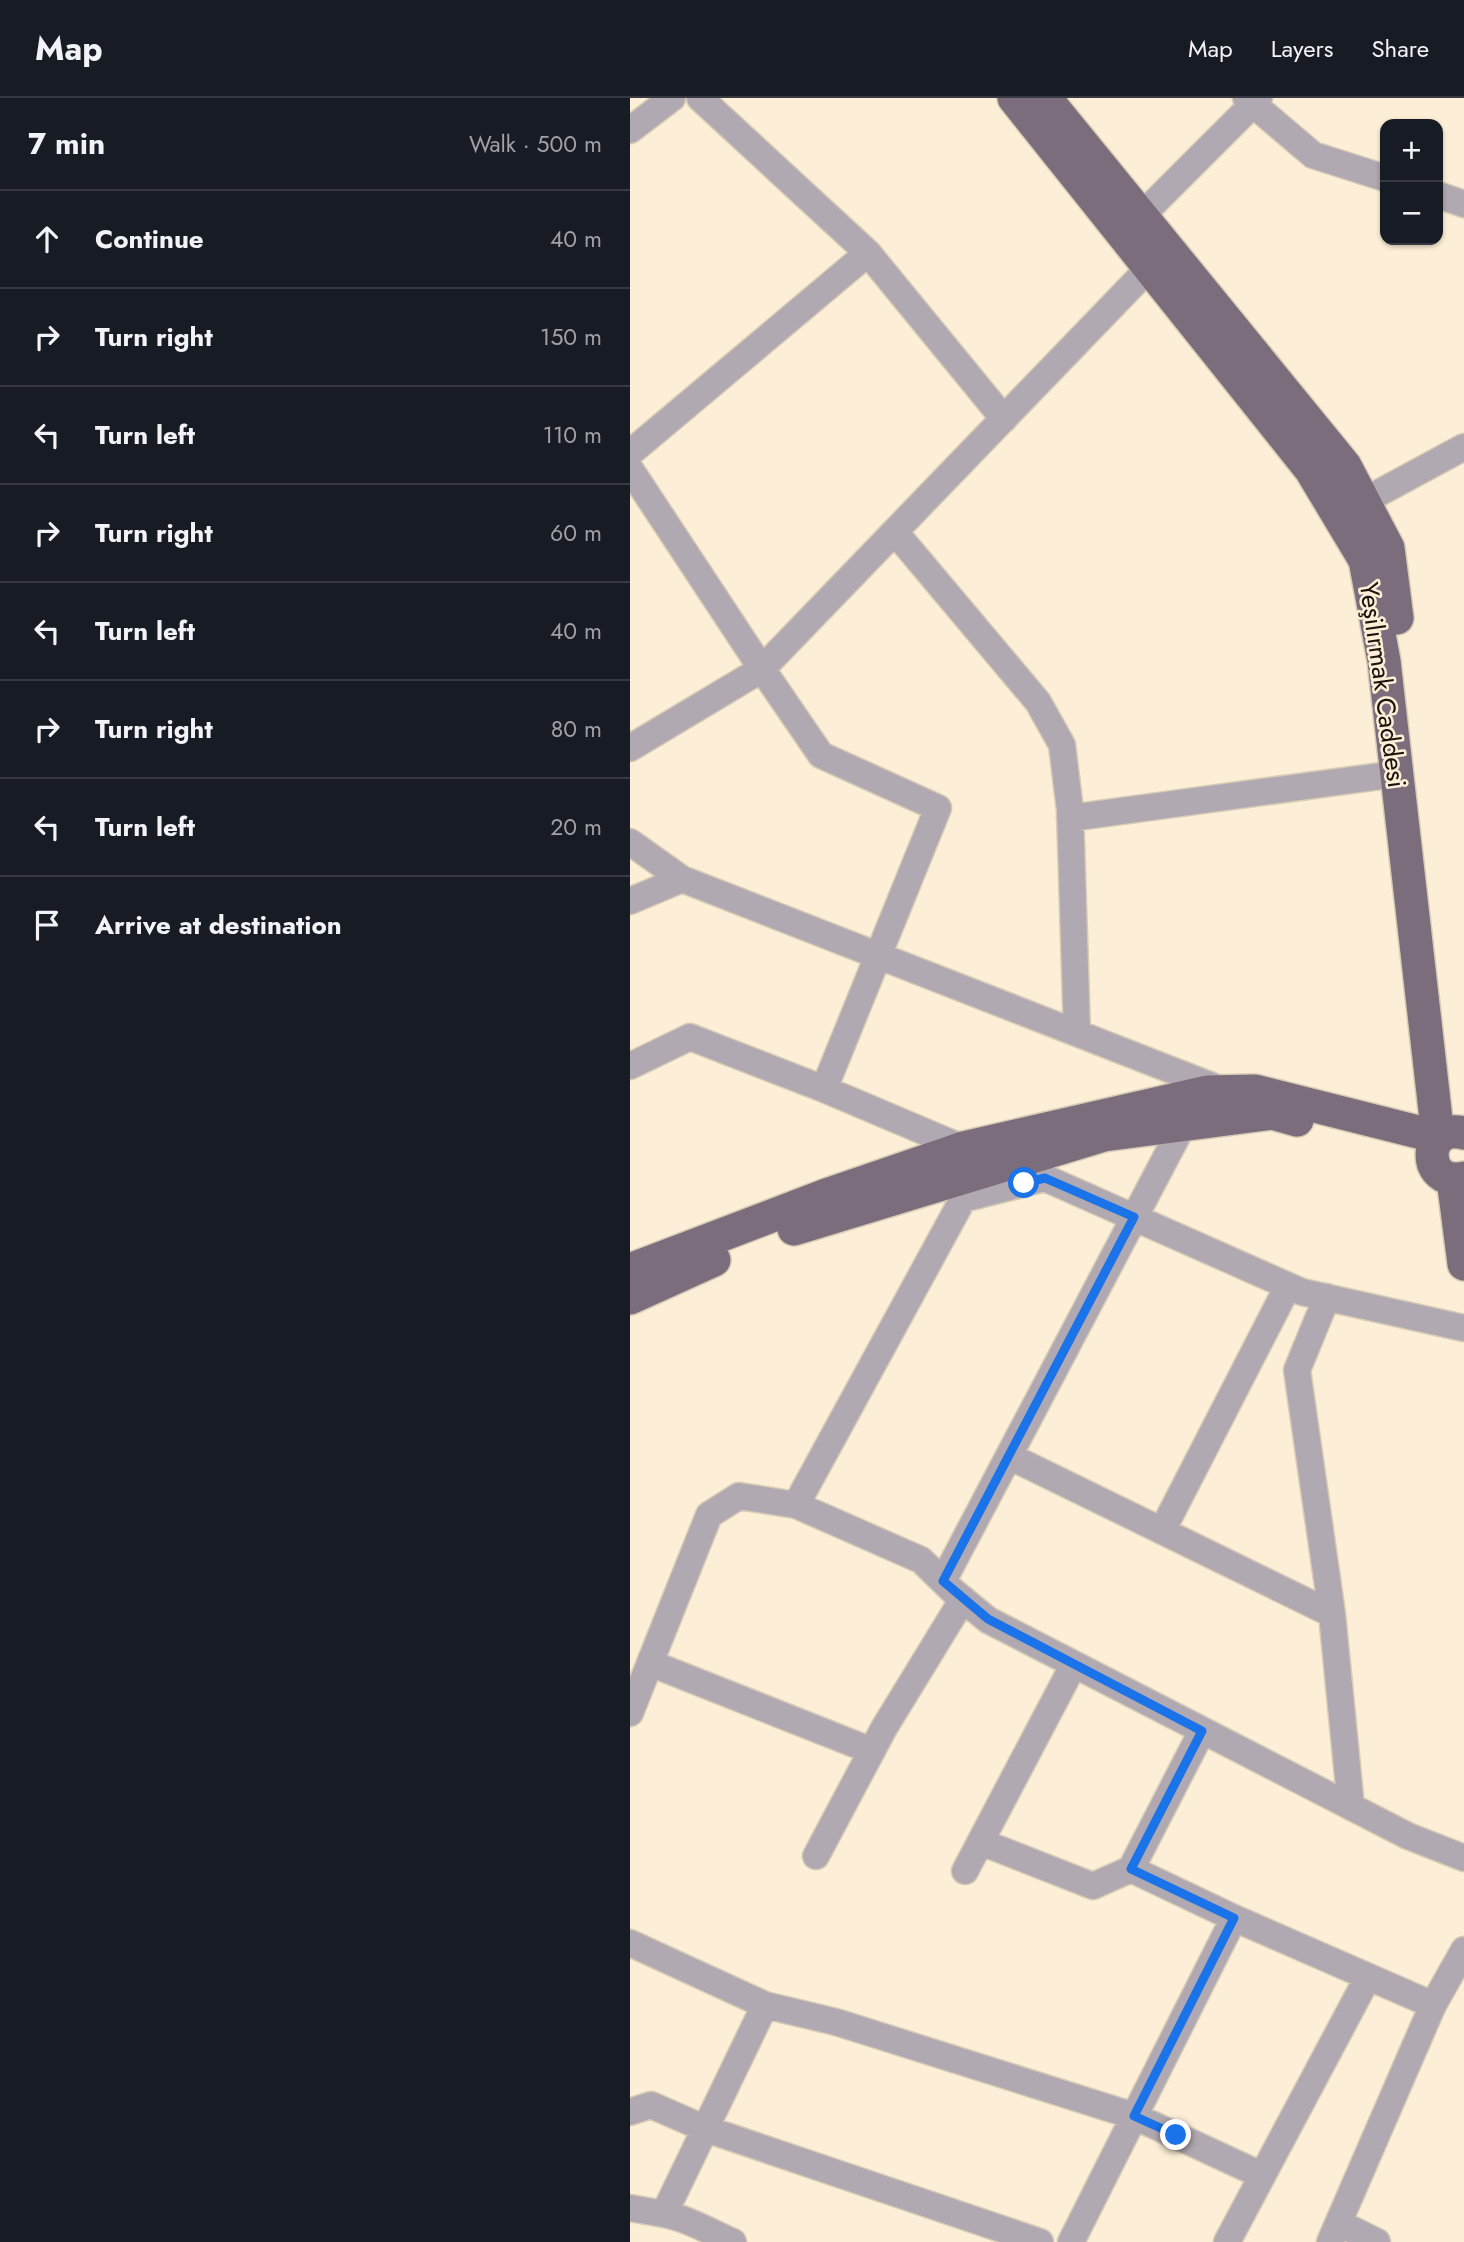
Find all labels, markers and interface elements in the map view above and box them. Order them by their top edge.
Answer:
text: Map [35,25,103,72]
text: Map [1188,31,1233,66]
text: Layers [1271,31,1333,66]
text: Share [1371,31,1429,66]
map controls [1380,119,1443,245]
button: + [1380,119,1443,182]
text: 7 min [28,122,105,165]
text: Walk · 500 m [469,127,602,161]
button: − [1380,182,1443,245]
icon: ahead [28,220,66,258]
text: Continue [95,220,204,258]
text: 40 m [550,222,602,256]
icon: right [28,318,66,356]
text: Turn right [95,318,213,356]
text: 150 m [540,320,602,354]
icon: left [28,416,66,454]
text: Turn left [95,416,195,454]
text: 110 m [543,418,602,452]
icon: right [28,514,66,552]
text: Turn right [95,514,213,552]
text: 60 m [550,516,602,550]
street label: Yeşilırmak Caddesi [1350,580,1416,790]
icon: left [28,612,66,650]
text: Turn left [95,612,195,650]
text: 40 m [550,614,602,648]
icon: right [28,710,66,748]
text: Turn right [95,710,213,748]
text: 80 m [551,712,602,746]
icon: left [28,808,66,846]
text: Turn left [95,808,195,846]
text: 20 m [550,810,602,844]
icon: arrive [28,906,66,944]
text: Arrive at destination [95,906,342,944]
route start [1008,1167,1039,1198]
route end [1160,2119,1191,2150]

